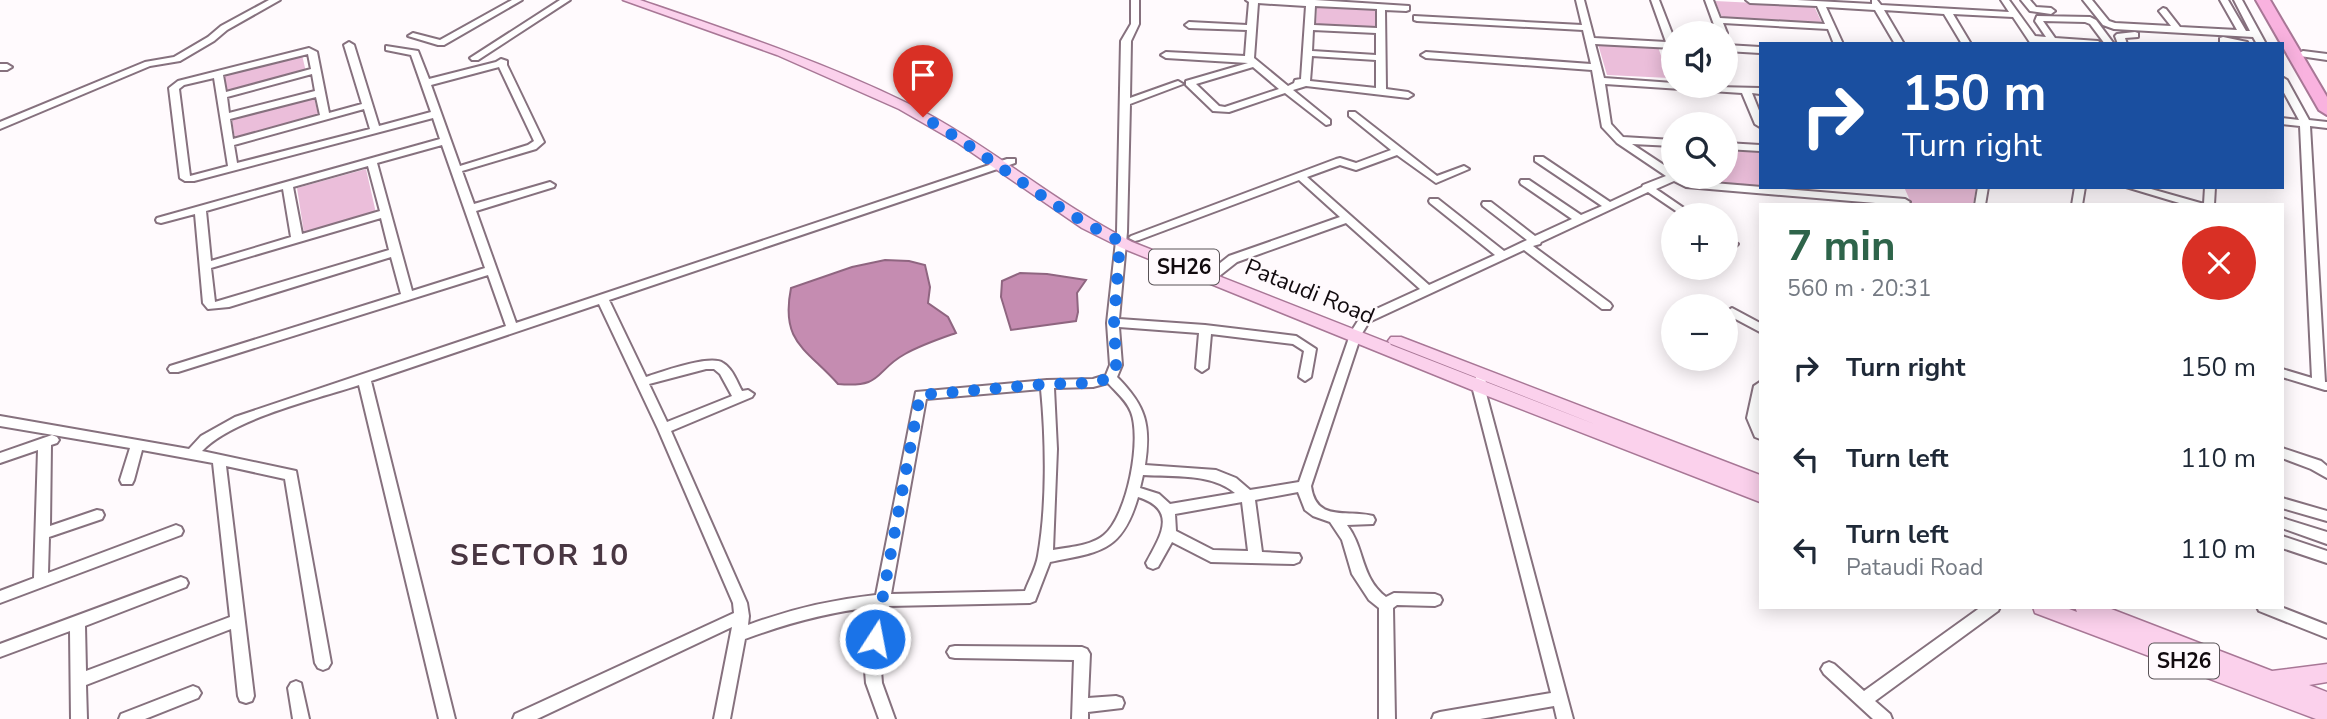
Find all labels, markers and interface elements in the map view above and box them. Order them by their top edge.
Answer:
map controls [1661,21,1738,371]
button: sound [1661,21,1738,98]
pin [893,45,953,117]
icon: arrive [904,56,942,94]
text: 150 m [1902,60,2046,127]
icon: right [1787,70,1878,161]
button: search [1661,112,1738,189]
text: Turn right [1902,124,2042,167]
button: + [1661,203,1738,280]
text: 7 min [1787,218,1896,275]
button: close [2182,226,2256,300]
road number: SH26 [1149,250,1219,284]
street label: Pataudi Road [1240,251,1379,332]
text: 560 m · 20:31 [1787,273,1932,304]
button: − [1661,294,1738,371]
icon: right [1787,349,1825,387]
text: Turn right [1846,350,1965,385]
text: 150 m [2180,350,2256,385]
icon: left [1787,440,1825,478]
text: Turn left [1846,441,1949,476]
text: 110 m [2180,441,2256,476]
text: Turn left [1846,517,1949,552]
icon: left [1787,531,1825,569]
text: 110 m [2180,532,2256,567]
district label: SECTOR 10 [450,535,630,576]
text: Pataudi Road [1846,552,1984,583]
position arrow [838,602,912,676]
road number: SH26 [2149,644,2219,678]

